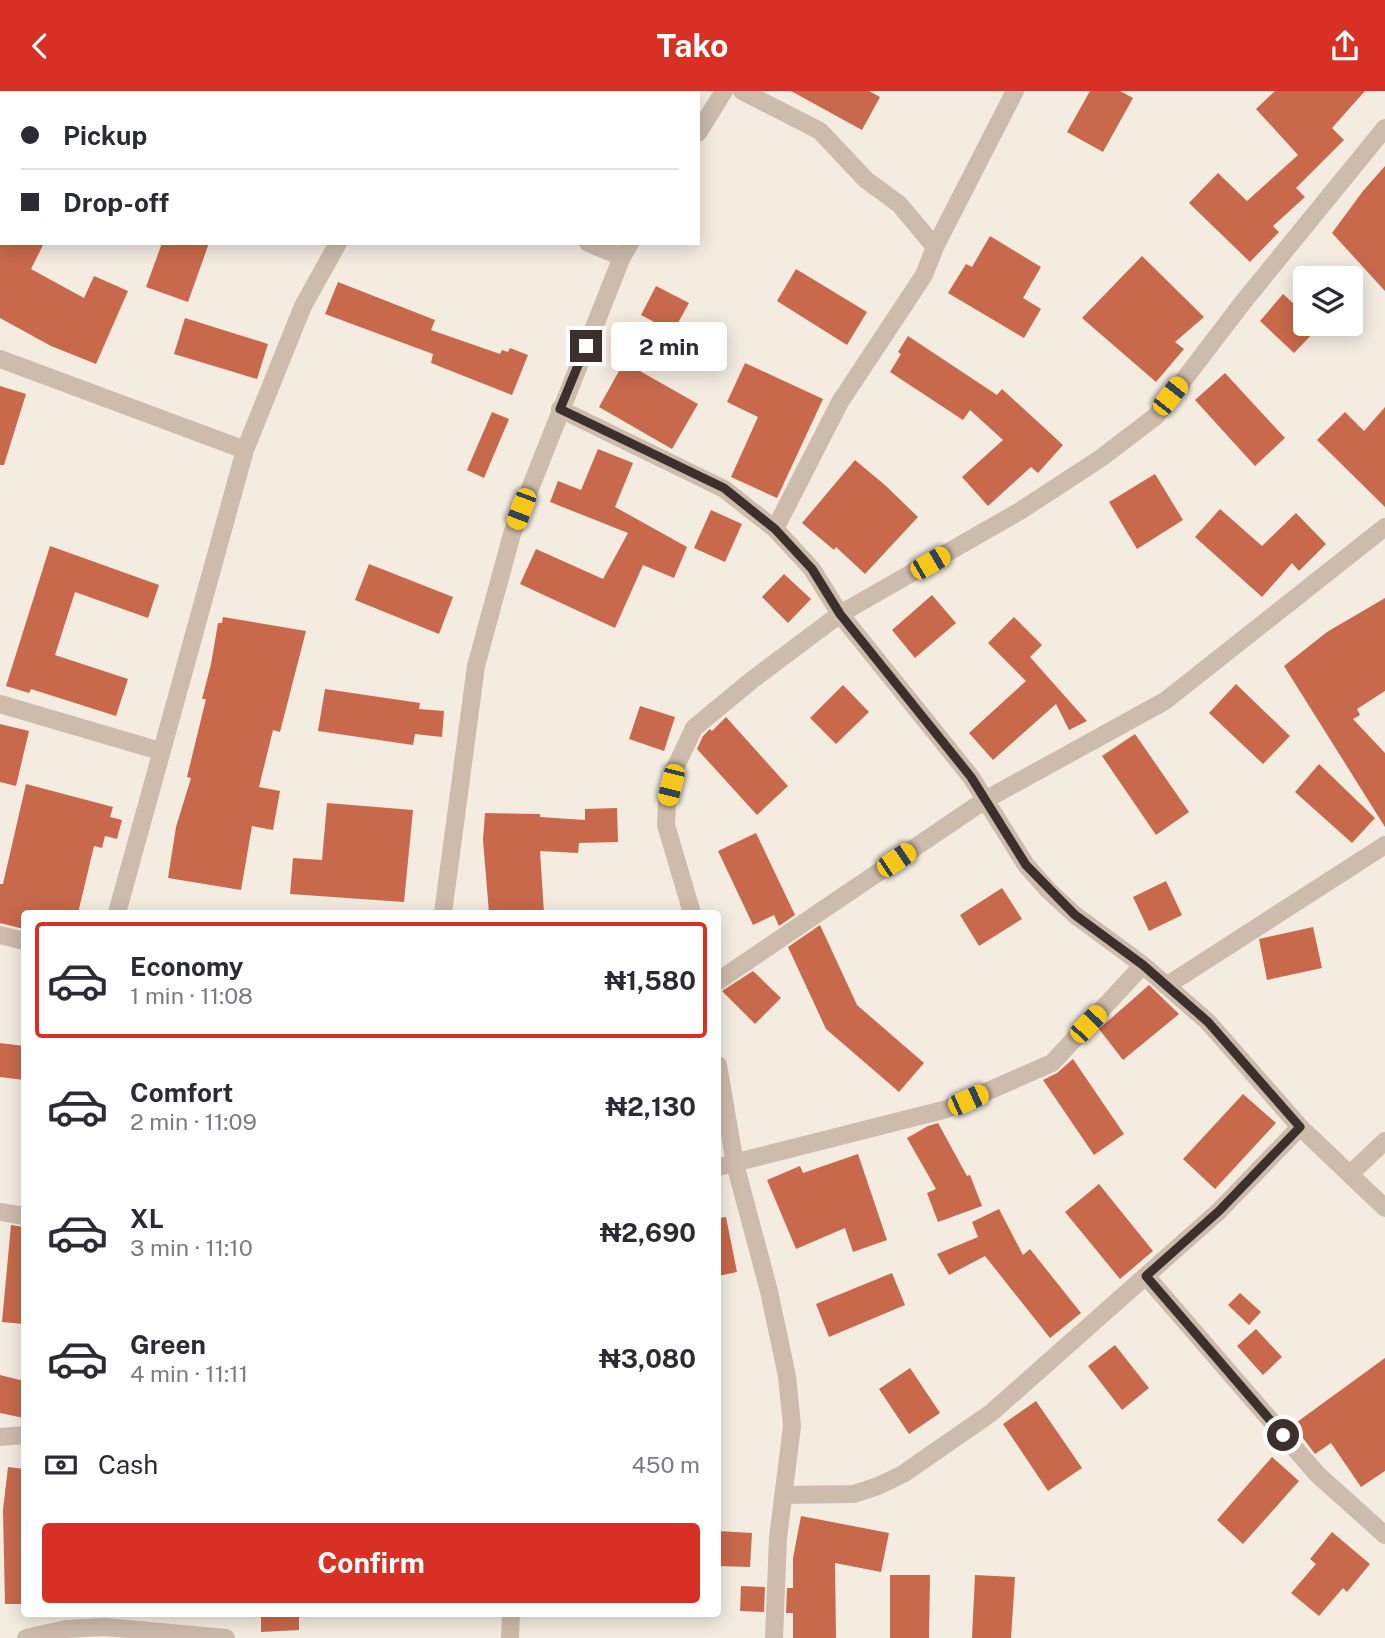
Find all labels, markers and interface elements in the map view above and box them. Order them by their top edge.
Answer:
icon: back [21,27,59,65]
text: Tako [657,27,729,64]
icon: share [1326,27,1364,65]
text: Pickup [63,120,147,151]
text: Drop-off [63,187,169,218]
map controls [1293,266,1363,336]
button: layers [1293,266,1363,336]
callout: 2 min [610,321,726,371]
route end [570,330,602,362]
text: 2 min [639,333,699,360]
car [1149,373,1192,419]
car [504,486,539,532]
car [907,543,954,583]
car [656,762,687,808]
car [873,840,920,880]
icon: car [46,949,109,1012]
text: Economy [130,951,243,982]
text: ₦1,580 [604,965,696,996]
text: 1 min · 11:08 [130,982,253,1009]
car [1066,1001,1111,1047]
icon: car [46,1075,109,1138]
text: Comfort [130,1077,233,1108]
car [945,1082,992,1118]
text: ₦2,130 [606,1091,696,1122]
text: 2 min · 11:09 [130,1108,257,1135]
icon: car [46,1201,109,1264]
text: XL [130,1203,164,1234]
text: ₦2,690 [600,1217,696,1248]
text: 3 min · 11:10 [130,1234,253,1261]
icon: car [46,1327,109,1390]
text: Green [130,1329,206,1360]
text: ₦3,080 [599,1343,696,1374]
text: 4 min · 11:11 [130,1360,248,1387]
route start [1267,1419,1299,1451]
icon: cash [42,1446,80,1484]
text: Cash [98,1449,158,1480]
text: 450 m [631,1451,700,1478]
button: Confirm [42,1523,700,1603]

